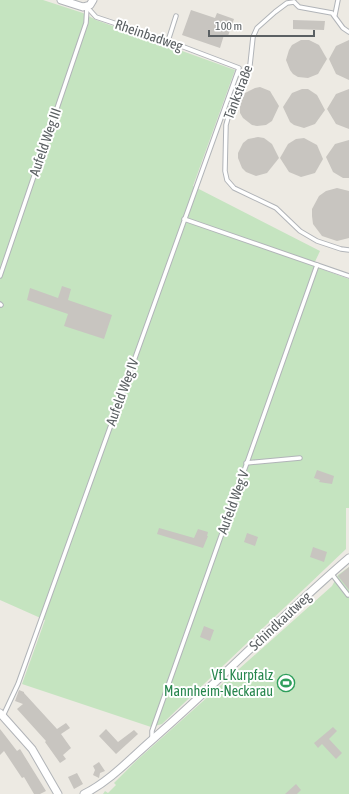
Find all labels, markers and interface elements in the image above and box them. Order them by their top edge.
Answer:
scale bar [209,12,314,38]
street label: Rheinbadweg [113,16,185,54]
text: 100 m [215,19,242,33]
street label: Tankstraße [220,63,256,121]
street label: Aufeld Weg III [26,106,64,178]
street label: Aufeld Weg IV [102,356,142,428]
street label: Aufeld Weg V [214,468,252,536]
street label: Schindkautweg [246,588,314,654]
place label: VfL Kurpfalz Mannheim-Neckarau [164,667,273,699]
sports icon: VfL Kurpfalz Mannheim-Neckarau [276,673,296,693]

